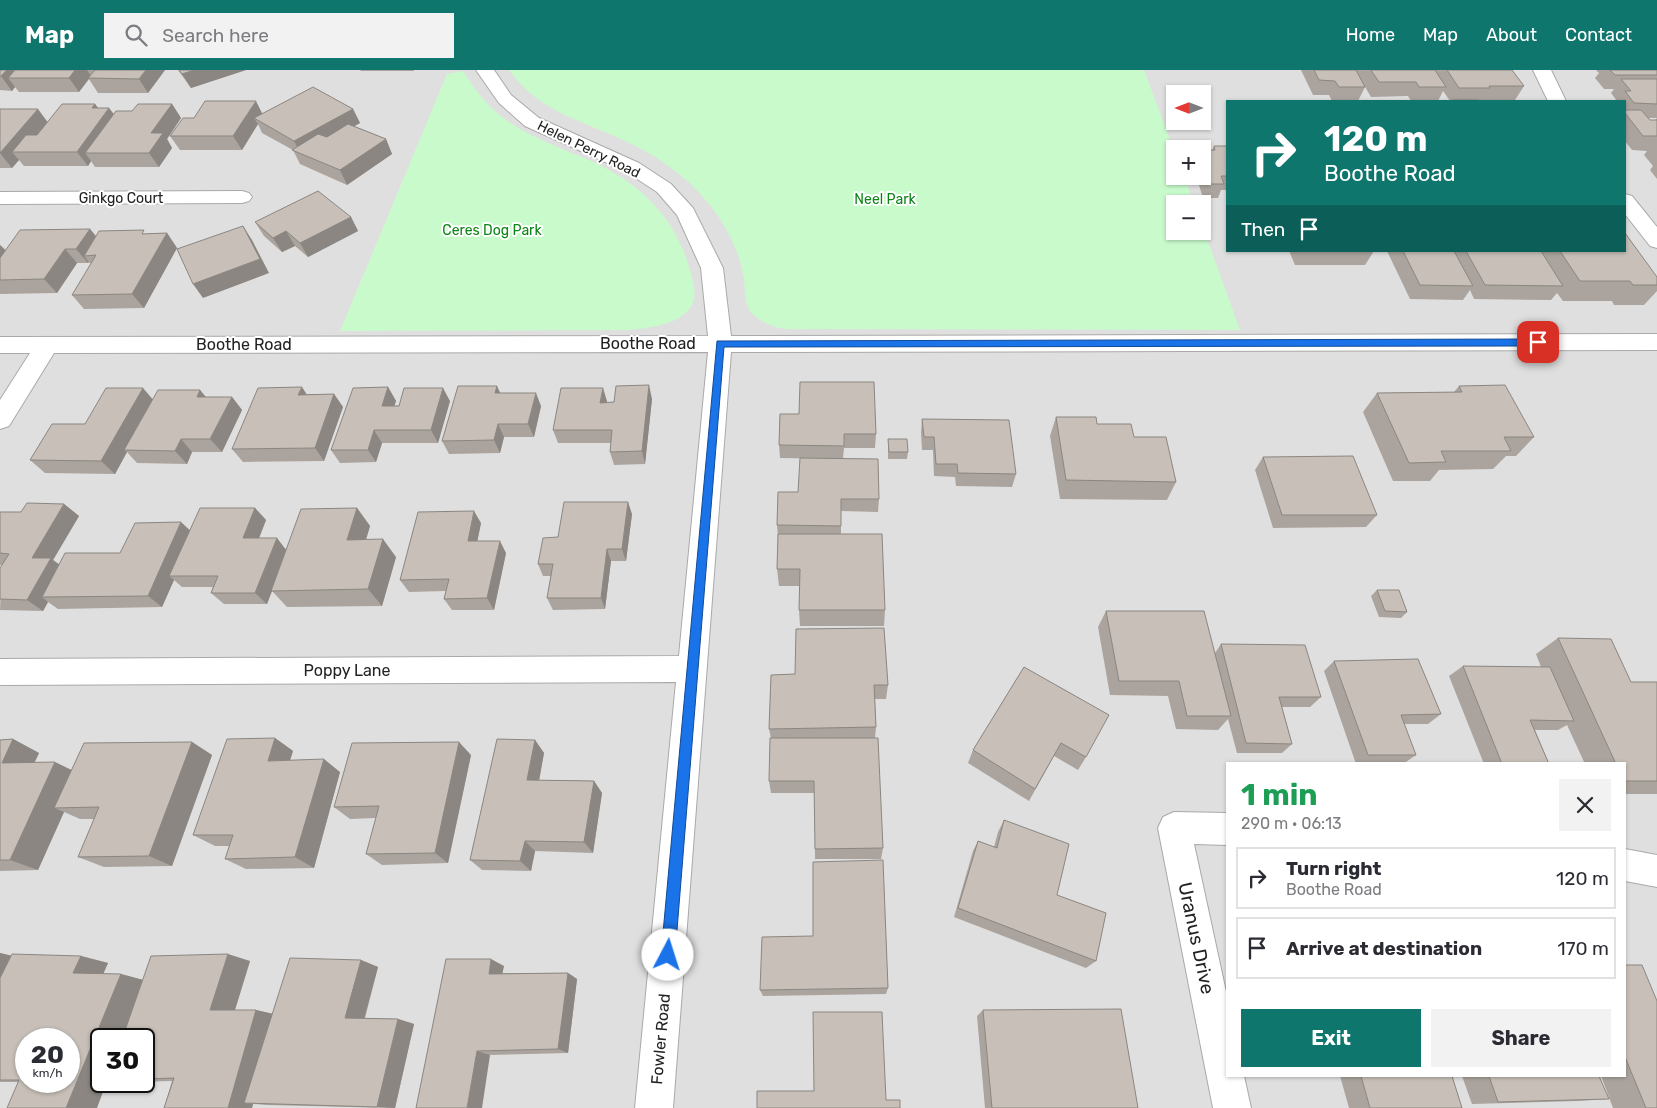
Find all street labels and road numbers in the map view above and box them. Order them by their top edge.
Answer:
street label: Helen Perry Road [535,117,643,182]
street label: Ginkgo Court [79,190,164,207]
street label: Boothe Road [600,334,696,353]
street label: Boothe Road [196,335,292,354]
street label: Poppy Lane [304,661,390,680]
street label: Uranus Drive [1173,880,1220,996]
street label: Fowler Road [647,993,674,1085]

